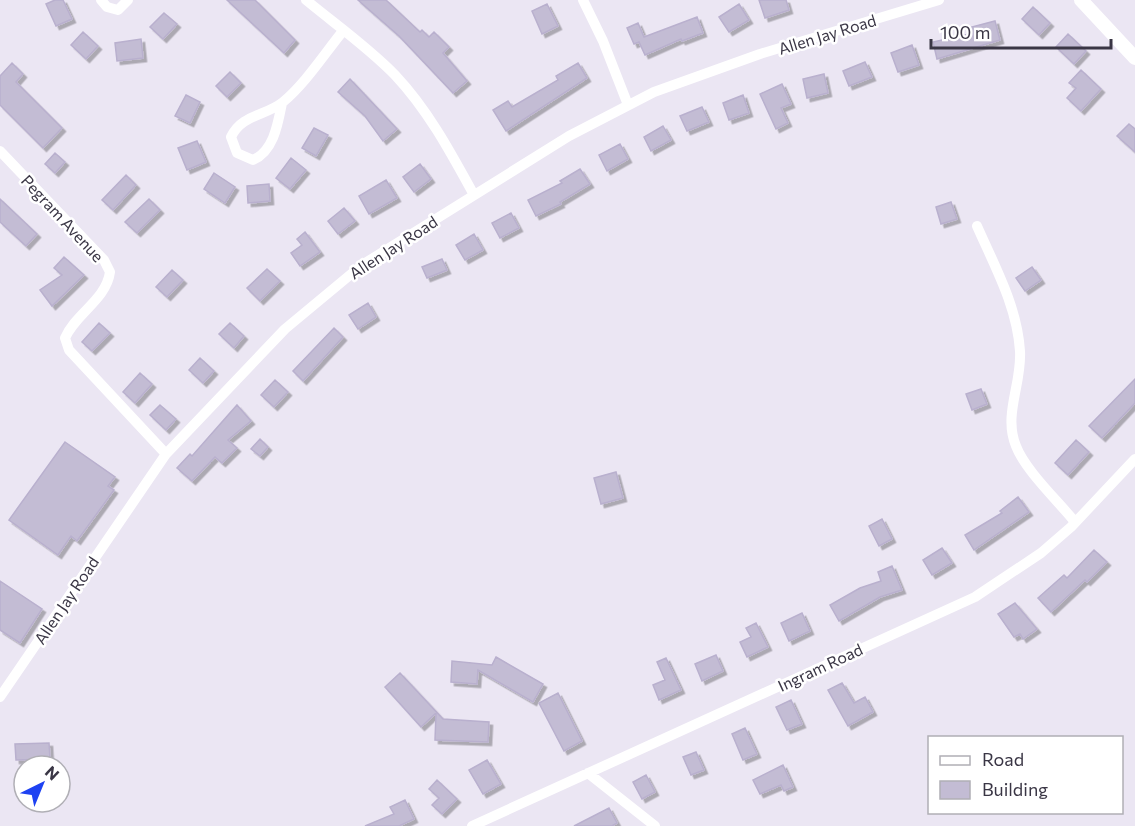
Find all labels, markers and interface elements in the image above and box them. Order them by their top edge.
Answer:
street label: Allen Jay Road [776,10,878,58]
scale bar [931,12,1111,50]
text: 100 m [940,21,990,43]
street label: Pegram Avenue [18,171,108,265]
street label: Allen Jay Road [345,211,441,283]
street label: Allen Jay Road [30,553,102,647]
street label: Ingram Road [775,639,865,695]
legend [928,736,1123,814]
text: Road [982,748,1024,770]
north arrow [12,754,72,814]
text: N [42,762,63,784]
text: Building [982,778,1048,800]

